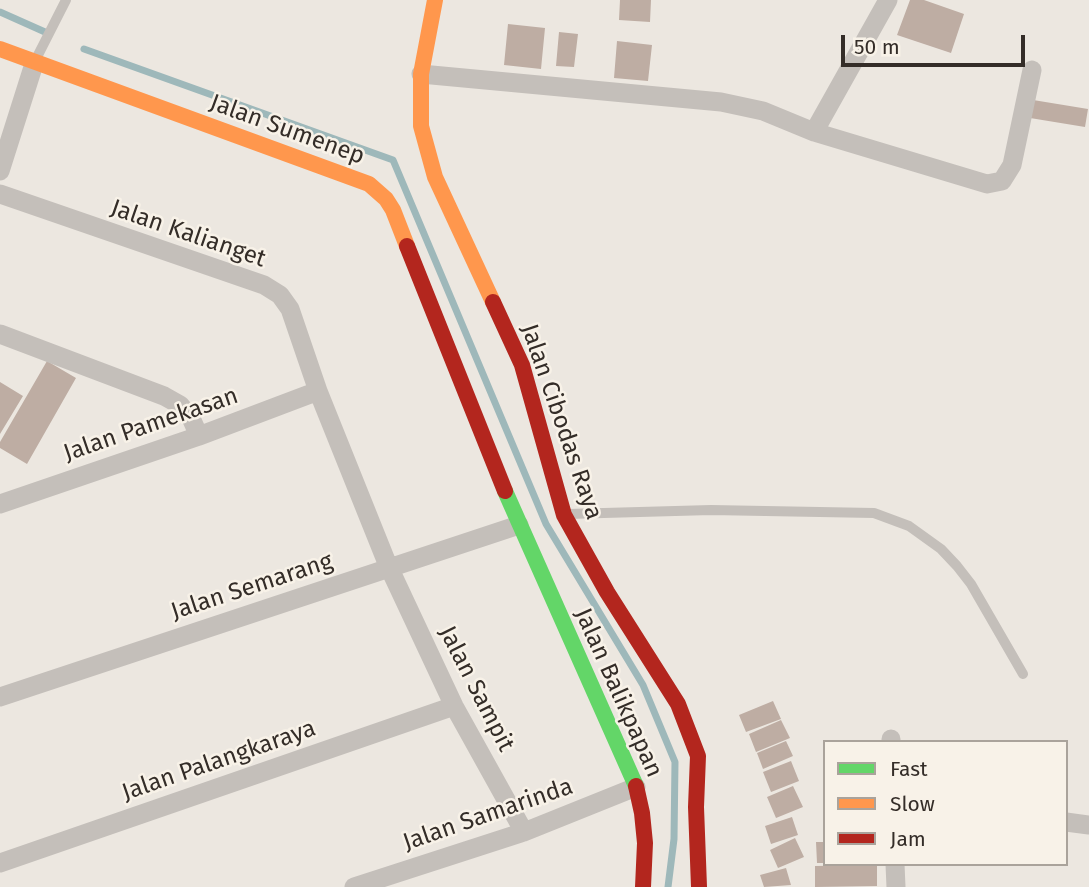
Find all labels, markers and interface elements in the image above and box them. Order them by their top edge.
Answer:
scale bar [844,21,1028,65]
text: 50 m [854,34,900,60]
street label: Jalan Sumenep [206,89,368,171]
street label: Jalan Kalianget [107,194,269,274]
street label: Jalan Cibodas Raya [514,320,608,524]
street label: Jalan Pamekasan [60,382,242,468]
street label: Jalan Semarang [168,547,336,627]
street label: Jalan Balikpapan [568,604,668,782]
street label: Jalan Sampit [432,621,520,757]
street label: Jalan Palangkaraya [118,714,320,808]
legend [823,740,1068,866]
text: Fast [890,756,928,782]
street label: Jalan Samarinda [399,772,577,858]
text: Slow [890,791,935,817]
text: Jam [890,826,926,852]

